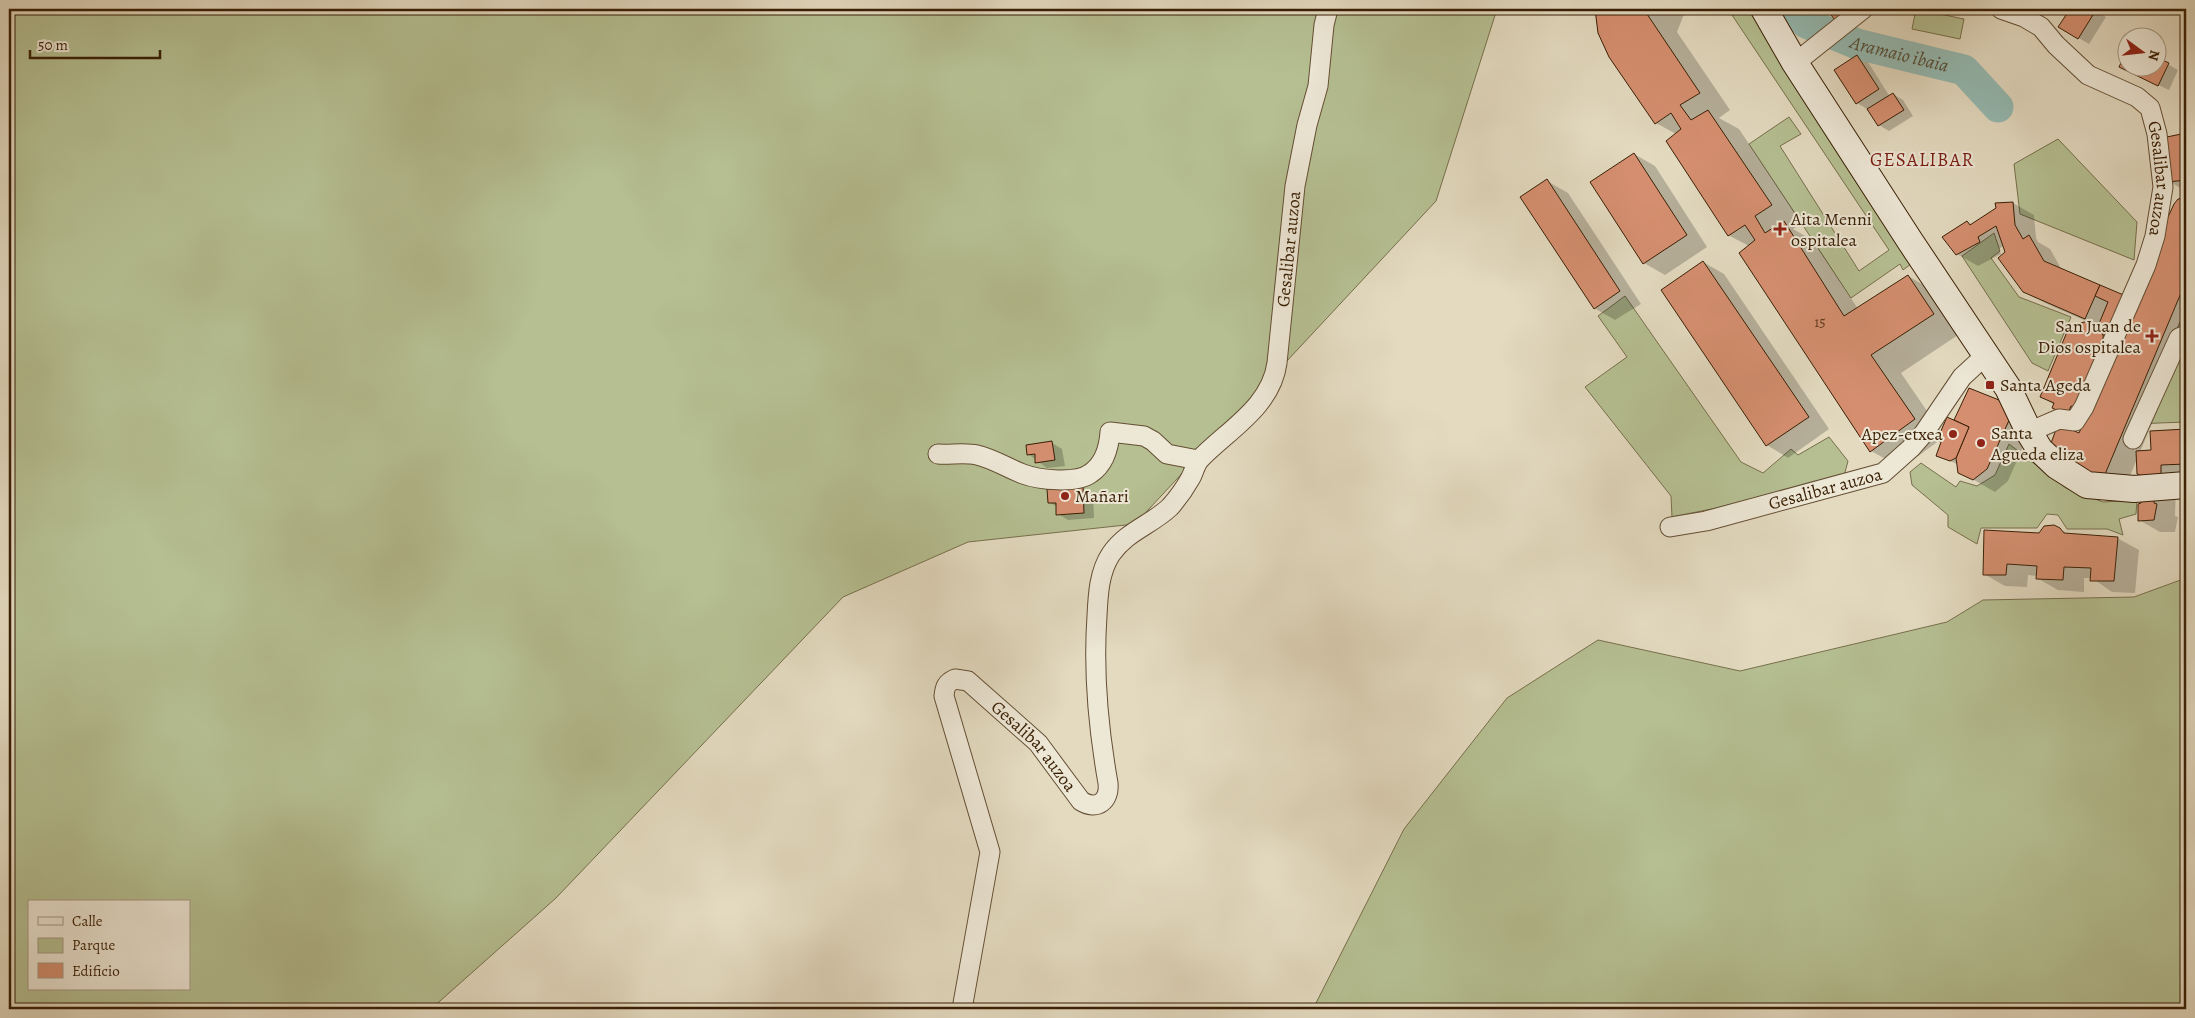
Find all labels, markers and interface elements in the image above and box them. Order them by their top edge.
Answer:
scale bar [30,28,160,60]
north arrow [2118,28,2168,78]
water label: Aramaio ibaia [1845,29,1951,79]
text: 50 m [38,35,68,55]
text: N [2144,48,2165,63]
street label: Gesalibar auzoa [2142,118,2175,239]
district label: GESALIBAR [1870,147,1974,173]
street label: Gesalibar auzoa [1271,189,1306,308]
place label: Aita Menni ospitalea [1790,207,1872,252]
marker: Aita Menni ospitalea [1773,222,1787,236]
house number: 15 [1814,312,1826,332]
place label: San Juan de Dios ospitalea [2038,314,2142,359]
marker: San Juan de Dios ospitalea [2145,329,2159,343]
place label: Santa Ageda [2000,373,2092,397]
marker: Santa Ageda [1984,379,1996,391]
place label: Santa Agueda eliza [1990,421,2085,466]
place label: Apez-etxea [1861,422,1944,446]
marker: Apez-etxea [1947,428,1959,440]
marker: Santa Agueda eliza [1975,437,1987,449]
street label: Gesalibar auzoa [1766,462,1885,516]
place label: Mañari [1075,484,1129,508]
marker: Mañari [1059,490,1071,502]
street label: Gesalibar auzoa [986,695,1082,797]
legend [28,900,190,990]
text: Calle [72,911,103,931]
text: Parque [72,935,115,955]
text: Edificio [72,961,120,981]

